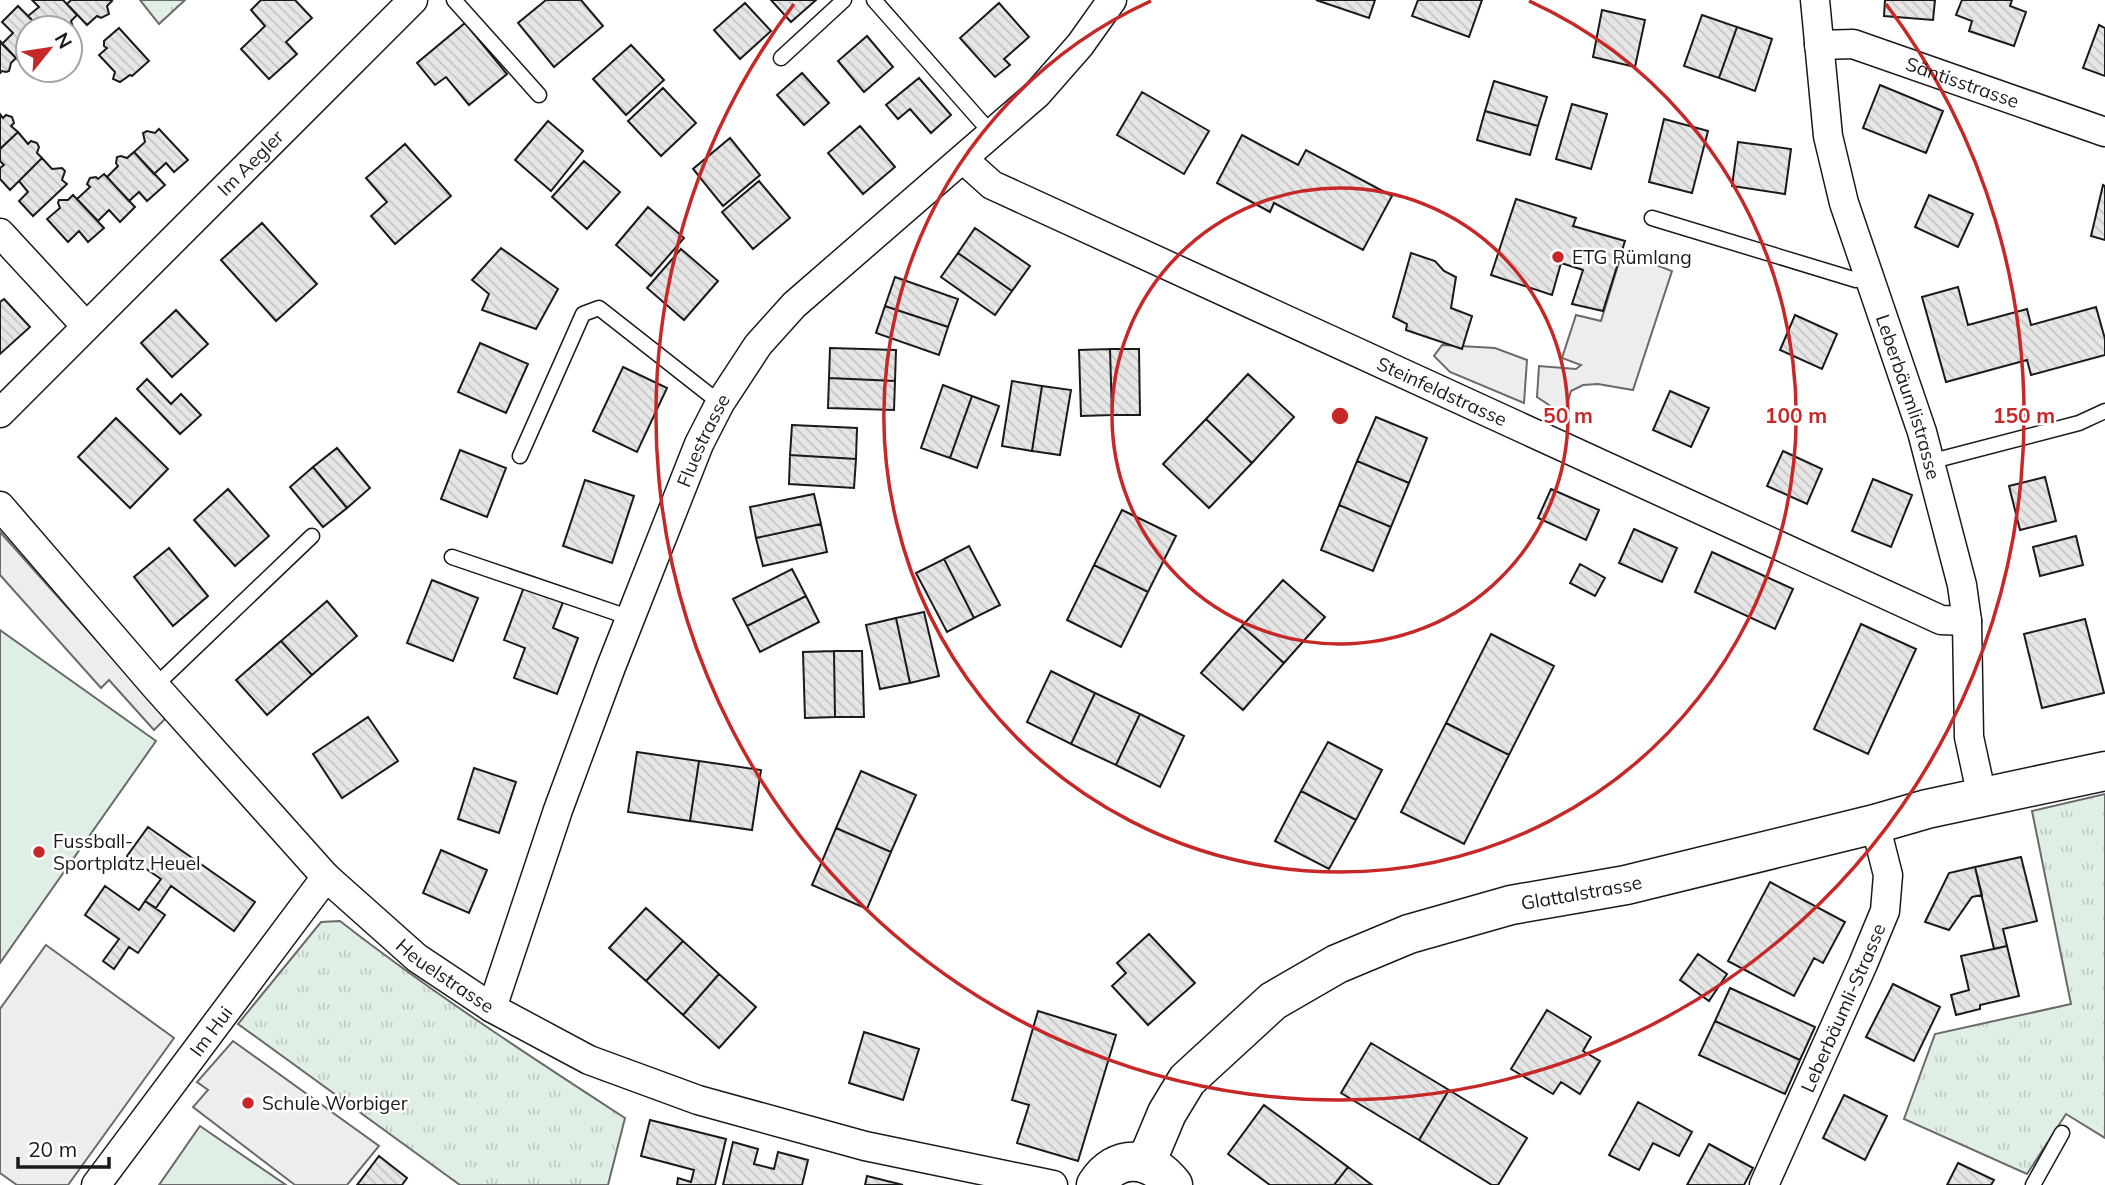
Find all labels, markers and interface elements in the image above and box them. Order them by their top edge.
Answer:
north arrow [14,14,84,84]
text: N [50,28,78,53]
street label: Säntisstrasse [1903,51,2022,113]
street label: Im Aegler [212,124,289,201]
place label: ETG Rümlang [1572,245,1692,269]
marker: ETG Rümlang [1550,249,1566,265]
street label: Leberbäumlistrasse [1871,311,1946,482]
street label: Steinfeldstrasse [1373,351,1511,431]
street label: Fluestrasse [671,389,735,490]
text: 50 m [1543,402,1593,428]
text: 100 m [1765,402,1827,428]
text: 150 m [1993,402,2055,428]
centre of rings [1328,404,1352,428]
place label: Fussball- Sportplatz Heuel [53,829,201,875]
marker: Fussball- Sportplatz Heuel [31,844,47,860]
street label: Glattalstrasse [1519,870,1644,915]
street label: Leberbäumli-Strasse [1795,920,1891,1096]
street label: Heuelstrasse [391,933,499,1018]
street label: Im Hui [184,1001,237,1061]
place label: Schule Worbiger [262,1091,408,1115]
marker: Schule Worbiger [240,1095,256,1111]
scale bar [18,1126,108,1170]
text: 20 m [28,1136,77,1162]

